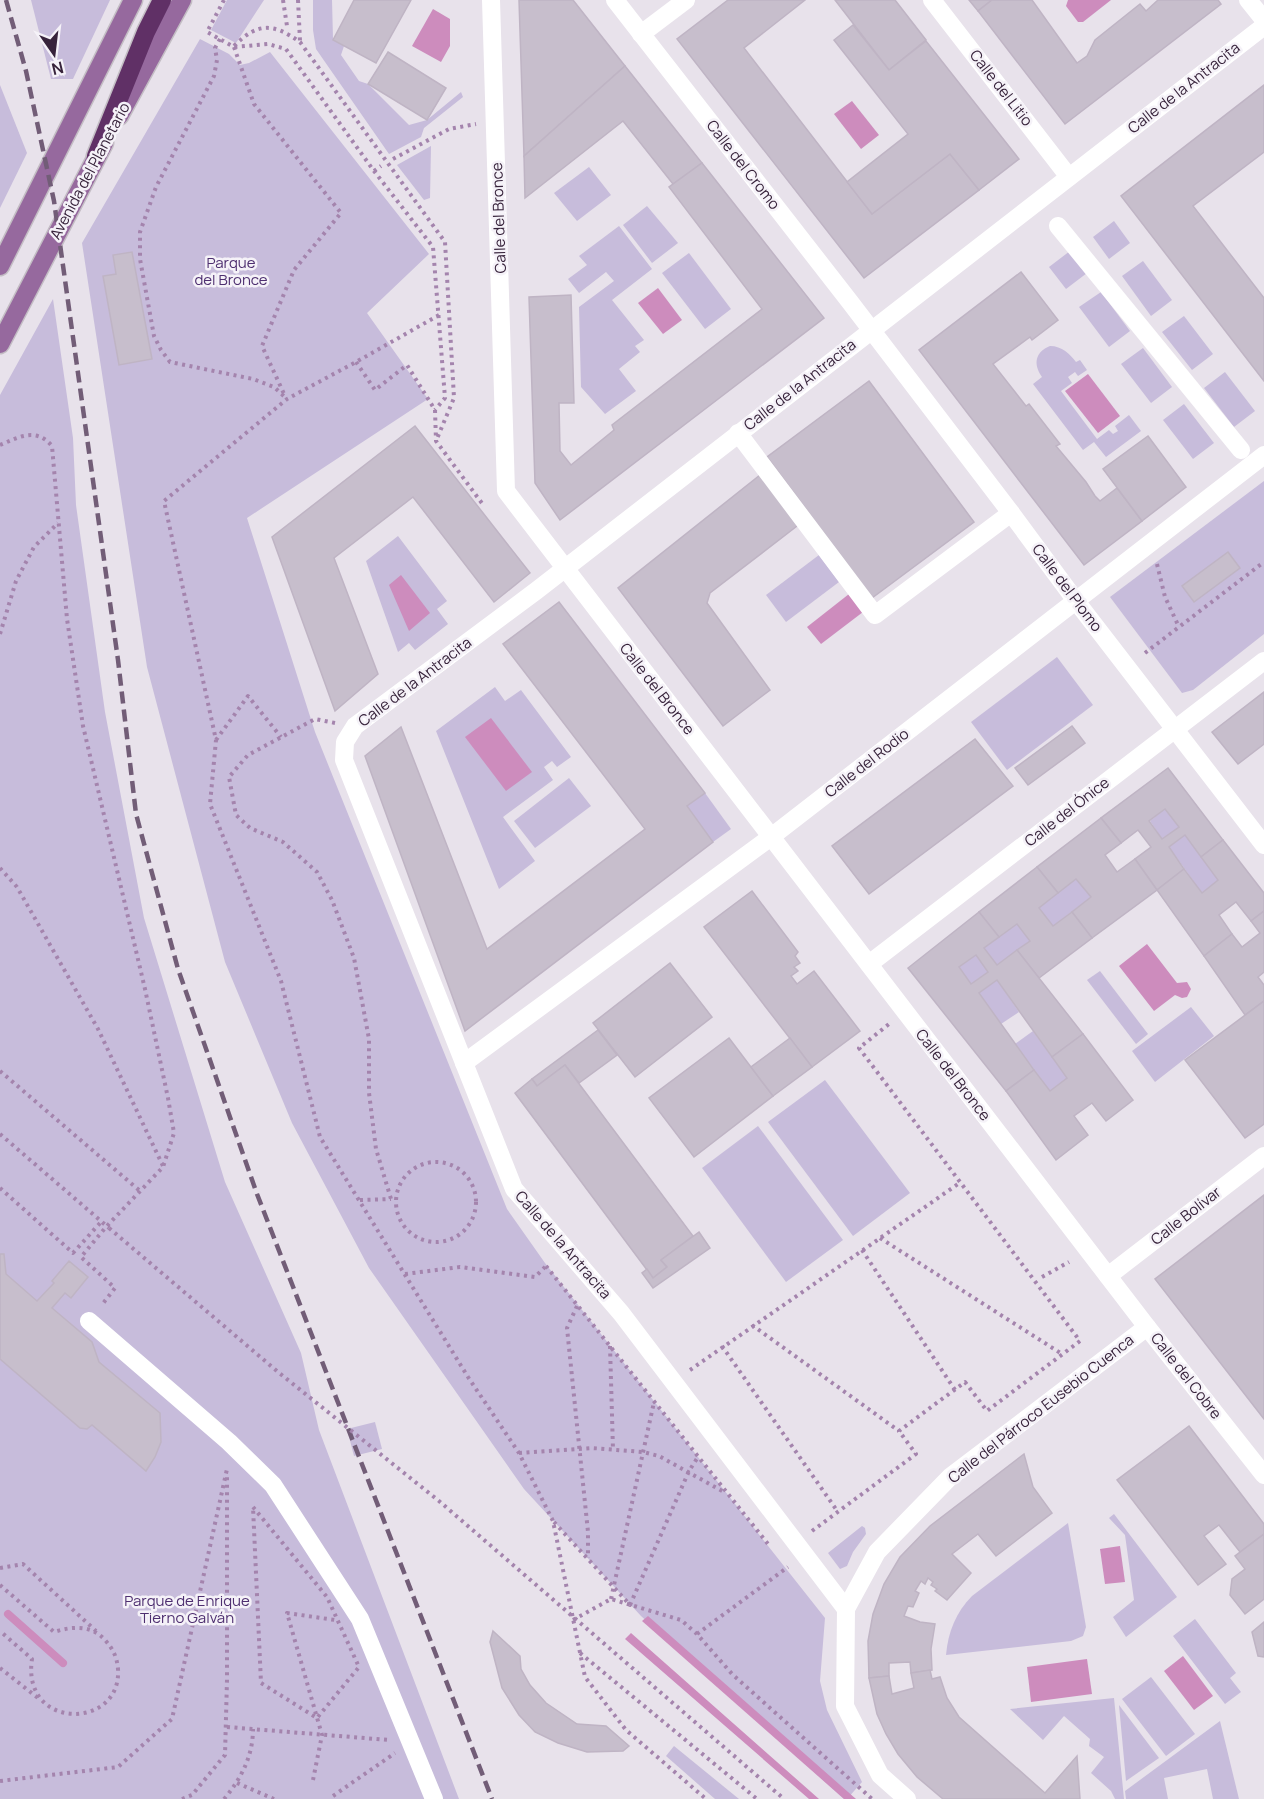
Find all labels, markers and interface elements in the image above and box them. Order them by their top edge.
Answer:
north arrow [24,24,84,84]
street label: Calle de la Antracita [1123,37,1244,138]
street label: Calle del Litio [965,45,1038,130]
text: N [49,56,66,81]
street label: Avenida del Planetario [45,99,135,243]
street label: Calle del Cromo [702,116,785,214]
street label: Calle del Bronce [486,162,511,274]
park label: Parque del Bronce [194,252,268,290]
street label: Calle de la Antracita [739,334,860,435]
street label: Calle del Plomo [1027,539,1107,636]
street label: Calle de la Antracita [354,632,476,731]
street label: Calle del Bronce [615,638,700,739]
street label: Calle del Rodio [820,723,913,802]
street label: Calle del Ónice [1020,772,1114,851]
street label: Calle del Bronce [911,1024,996,1125]
street label: Calle Bolívar [1146,1181,1226,1250]
street label: Calle de la Antracita [510,1186,616,1303]
street label: Calle del Cobre [1146,1328,1227,1424]
street label: Calle del Párroco Eusebio Cuenca [943,1329,1138,1488]
park label: Parque de Enrique Tierno Galván [124,1590,250,1628]

